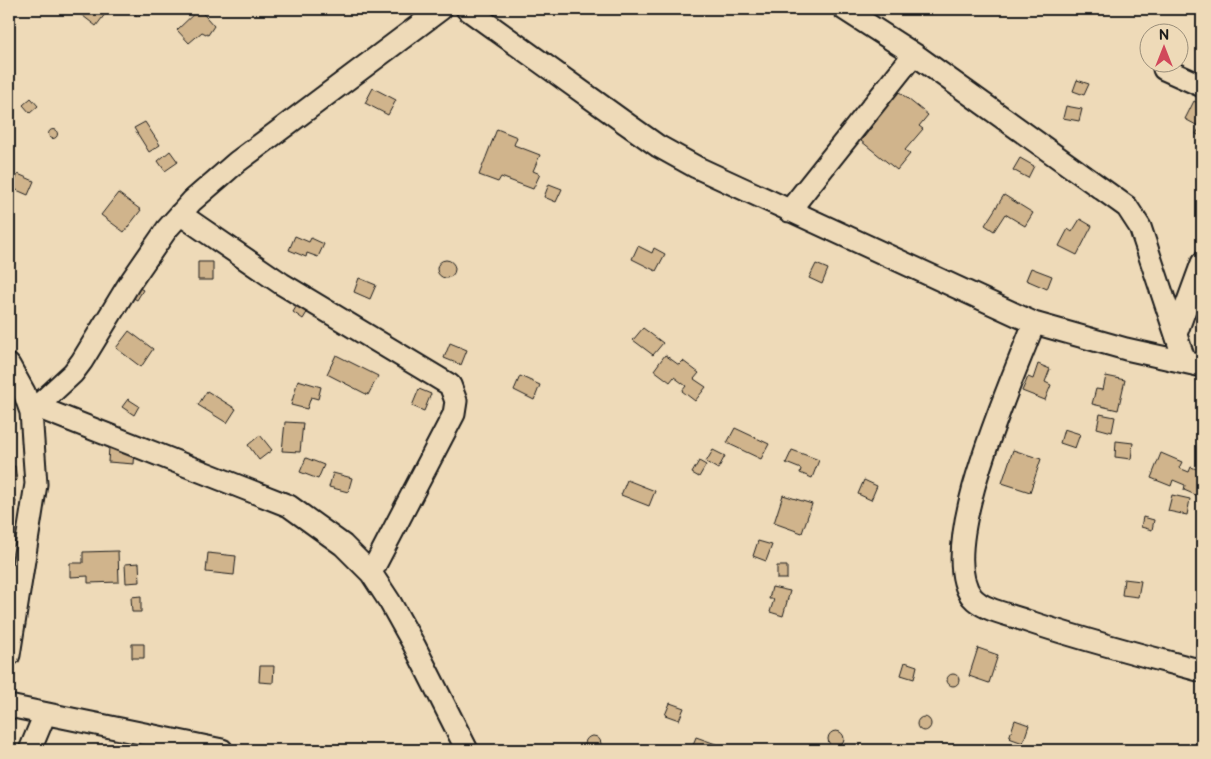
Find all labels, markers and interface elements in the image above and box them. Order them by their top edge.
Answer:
north arrow [1138,22,1188,72]
text: N [1159,27,1169,44]

